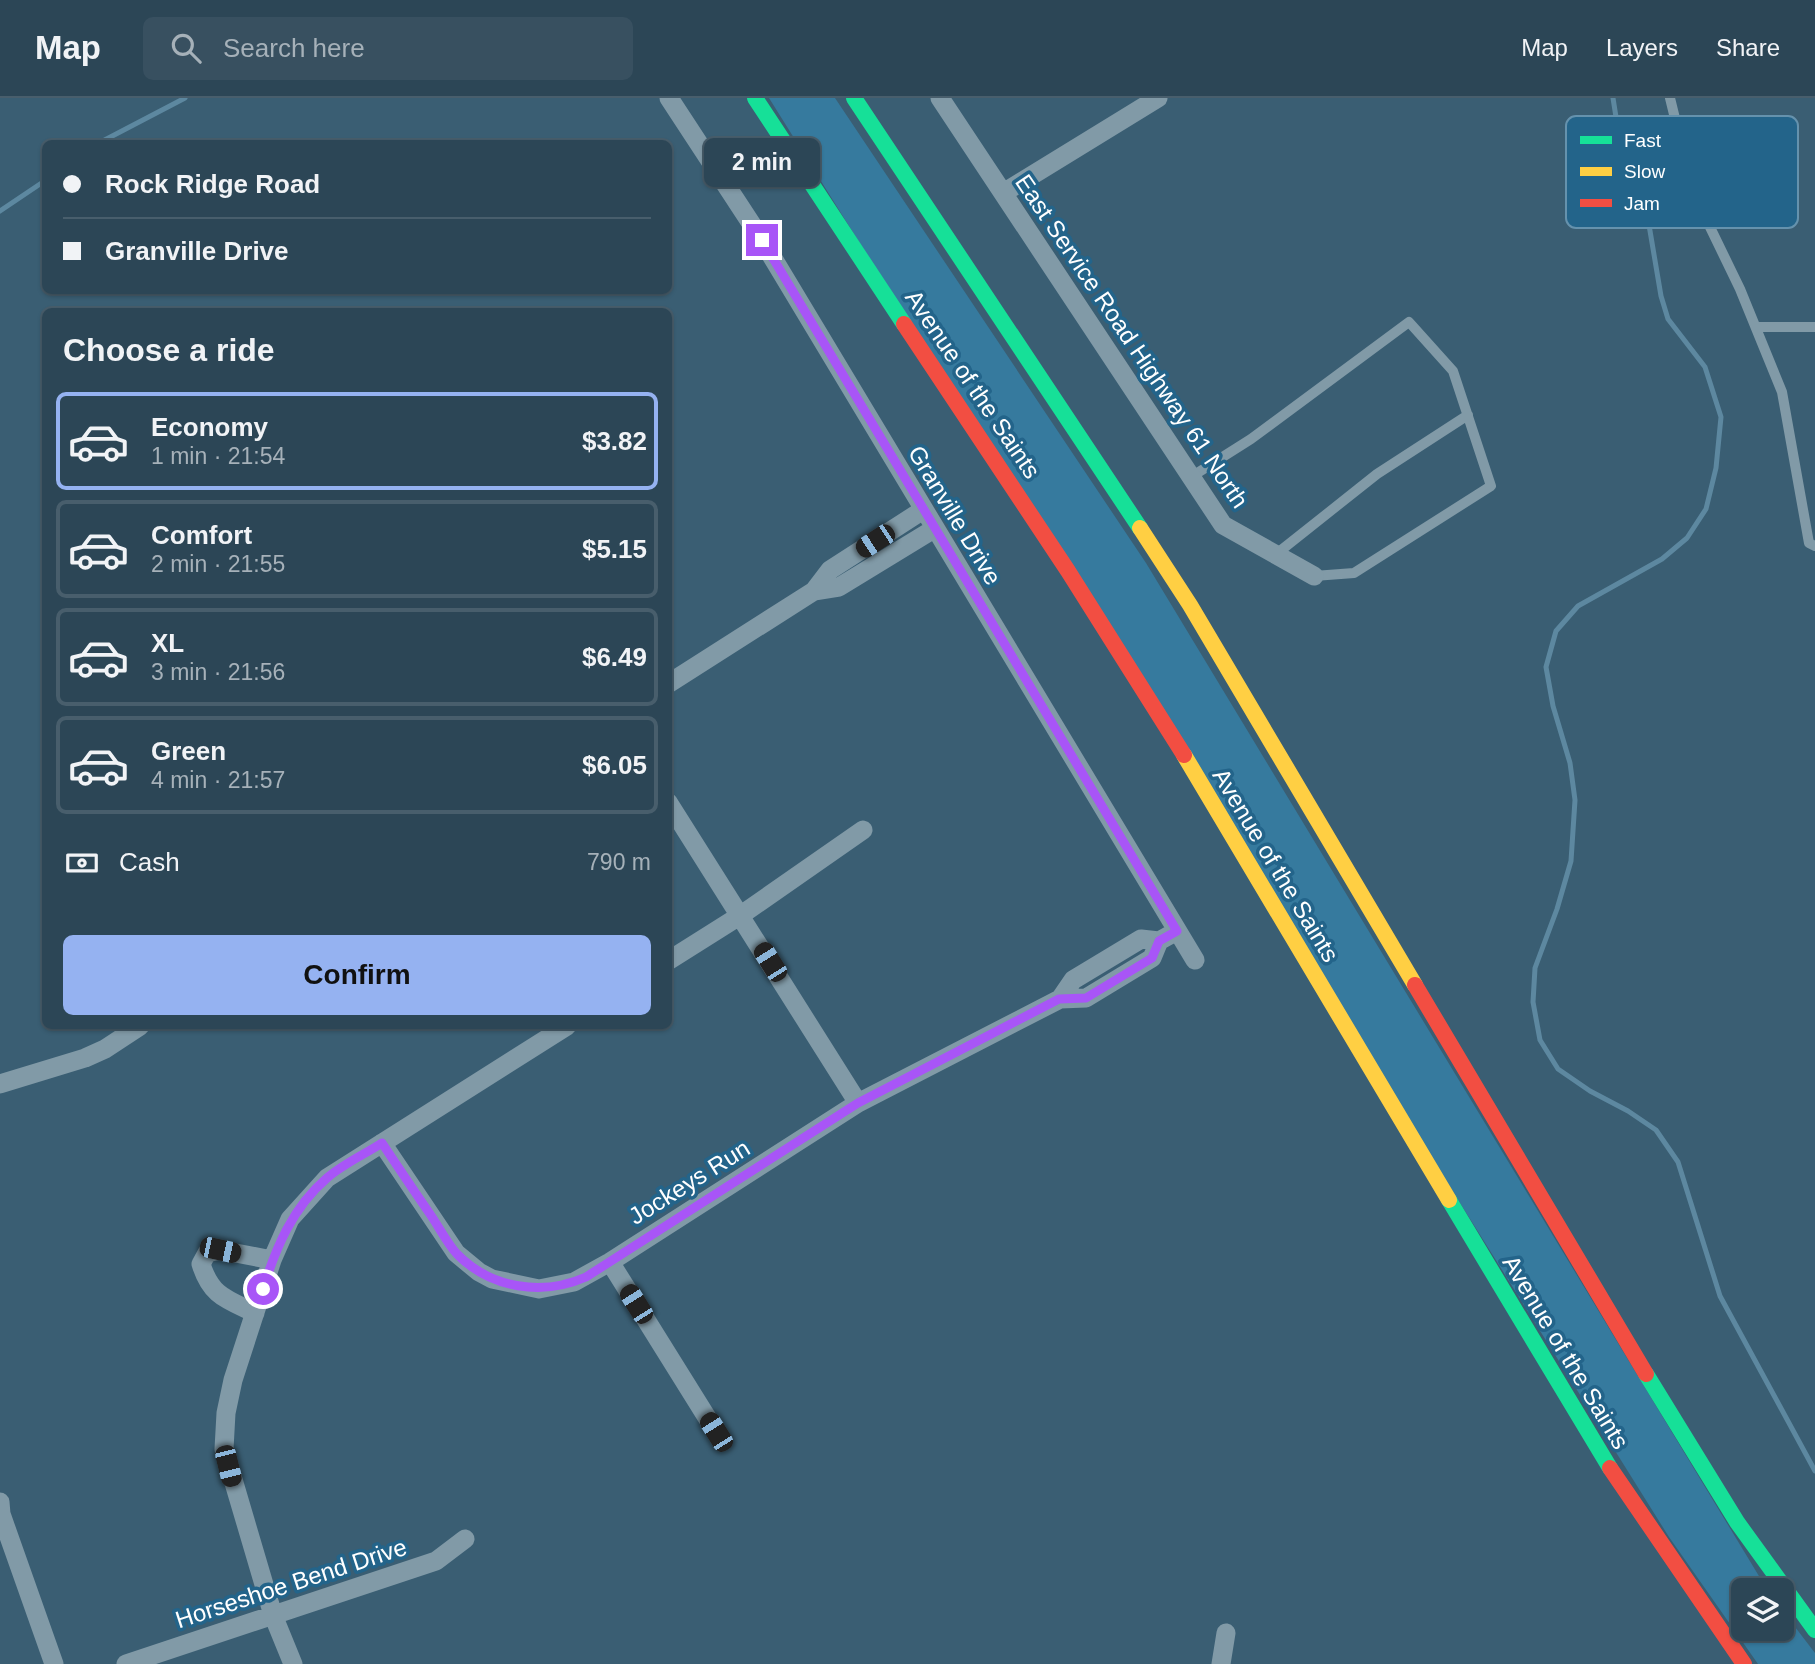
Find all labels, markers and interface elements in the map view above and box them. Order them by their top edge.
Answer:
search box [143,17,633,80]
text: Map [35,29,101,66]
icon: search [167,29,205,67]
text: Search here [223,33,365,63]
text: Map [1521,34,1568,61]
text: Layers [1606,34,1678,61]
text: Share [1716,34,1780,61]
legend [1566,116,1798,228]
text: Fast [1624,130,1662,151]
callout: 2 min [704,138,820,188]
text: 2 min [732,149,792,175]
text: Slow [1624,161,1665,182]
text: Rock Ridge Road [105,169,320,199]
street label: East Service Road Highway 61 North [1010,169,1254,513]
text: Jam [1624,193,1660,214]
route end [746,224,778,256]
text: Granville Drive [105,236,289,266]
street label: Avenue of the Saints [900,285,1046,483]
text: Choose a ride [63,332,275,368]
icon: car [67,410,130,473]
text: Economy [151,412,268,442]
text: $3.82 [582,426,647,456]
street label: Granville Drive [903,441,1007,589]
text: 1 min · 21:54 [151,443,285,469]
icon: car [67,518,130,581]
text: Comfort [151,520,252,550]
car [852,521,899,561]
text: $5.15 [582,534,647,564]
text: 2 min · 21:55 [151,551,285,577]
icon: car [67,626,130,689]
text: XL [151,628,184,658]
text: $6.49 [582,642,647,672]
text: 3 min · 21:56 [151,659,285,685]
icon: car [67,734,130,797]
text: Green [151,736,226,766]
text: $6.05 [582,750,647,780]
street label: Avenue of the Saints [1208,763,1344,967]
text: 4 min · 21:57 [151,767,285,793]
icon: cash [63,844,101,882]
text: Cash [119,847,180,877]
text: 790 m [587,849,651,875]
button: Confirm [63,935,651,1015]
car [750,939,791,985]
street label: Jockeys Run [624,1134,754,1230]
car [198,1235,243,1265]
street label: Avenue of the Saints [1498,1250,1634,1454]
route start [247,1273,279,1305]
car [616,1281,657,1327]
car [696,1409,737,1455]
car [213,1443,244,1489]
street label: Horseshoe Bend Drive [172,1533,410,1633]
map controls [1731,1578,1794,1641]
button: layers [1731,1578,1794,1641]

